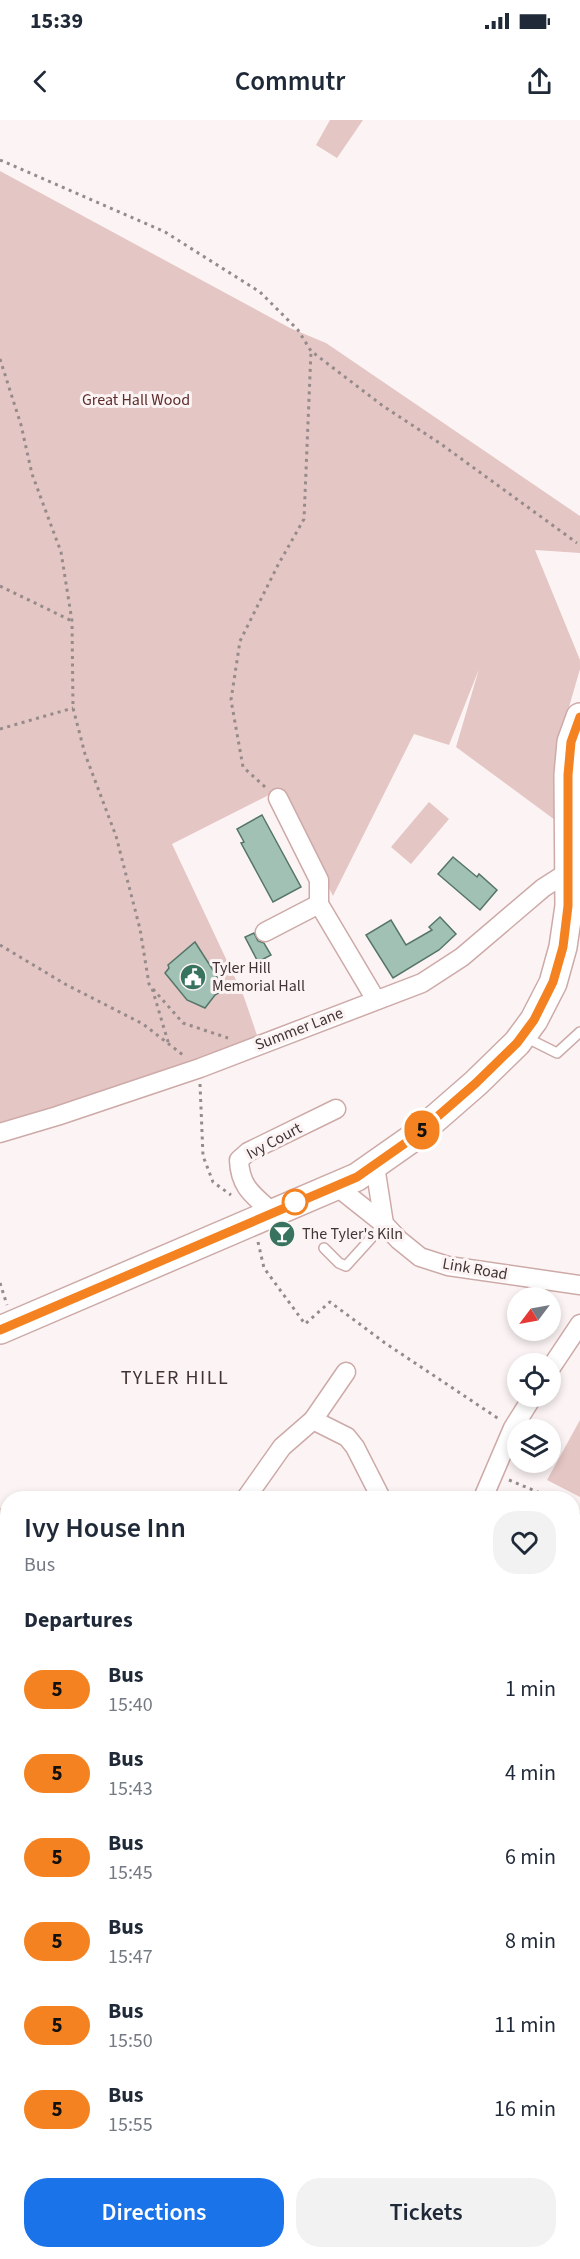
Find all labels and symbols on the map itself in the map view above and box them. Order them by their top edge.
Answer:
park label: Great Hall Wood [82,389,190,411]
place label: Tyler Hill Memorial Hall [212,957,305,997]
public building icon: Tyler Hill Memorial Hall [178,962,208,992]
street label: Summer Lane [252,1002,346,1056]
line badge: 5 [402,1110,442,1150]
street label: Ivy Court [242,1117,306,1165]
unlabelled marker [282,1189,308,1215]
bar icon: The Tyler's Kiln [267,1219,297,1249]
place label: The Tyler's Kiln [302,1223,403,1245]
street label: Link Road [441,1252,509,1286]
north arrow [507,1287,561,1341]
district label: TYLER HILL [121,1364,229,1392]

